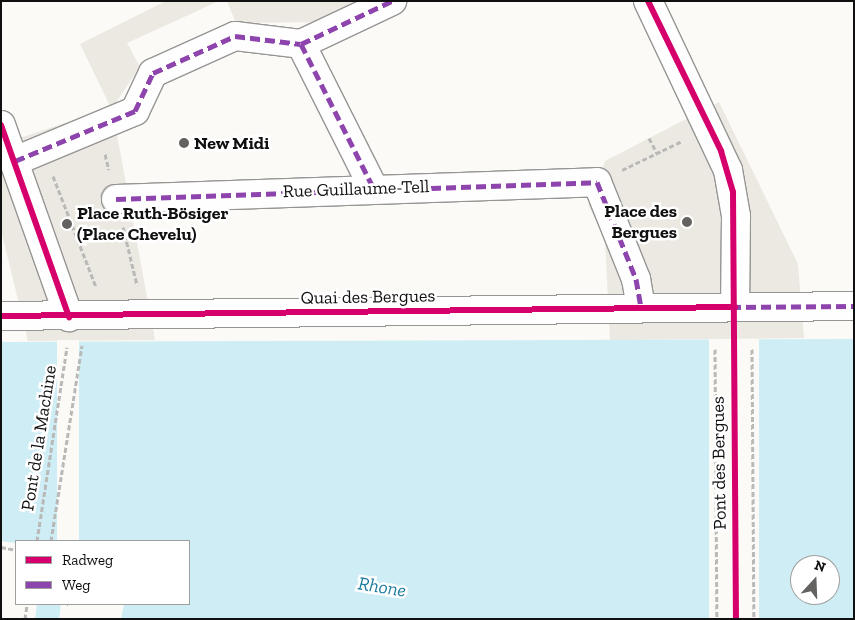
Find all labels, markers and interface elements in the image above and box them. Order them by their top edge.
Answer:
place label: New Midi [194,132,270,154]
marker: New Midi [178,137,190,149]
street label: Rue Guillaume-Tell [282,176,430,202]
place label: Place des Bergues [604,201,677,243]
place label: Place Ruth-Bösiger (Place Chevelu) [77,203,228,245]
marker: Place des Bergues [681,216,693,228]
marker: Place Ruth-Bösiger (Place Chevelu) [61,218,73,230]
street label: Quai des Bergues [300,285,436,309]
street label: Pont de la Machine [17,364,61,512]
street label: Pont des Bergues [707,396,731,530]
legend [15,540,190,605]
text: Radweg [62,551,113,569]
north arrow [790,555,840,605]
text: N [812,557,828,576]
water label: Rhone [356,572,408,602]
text: Weg [62,576,91,594]

